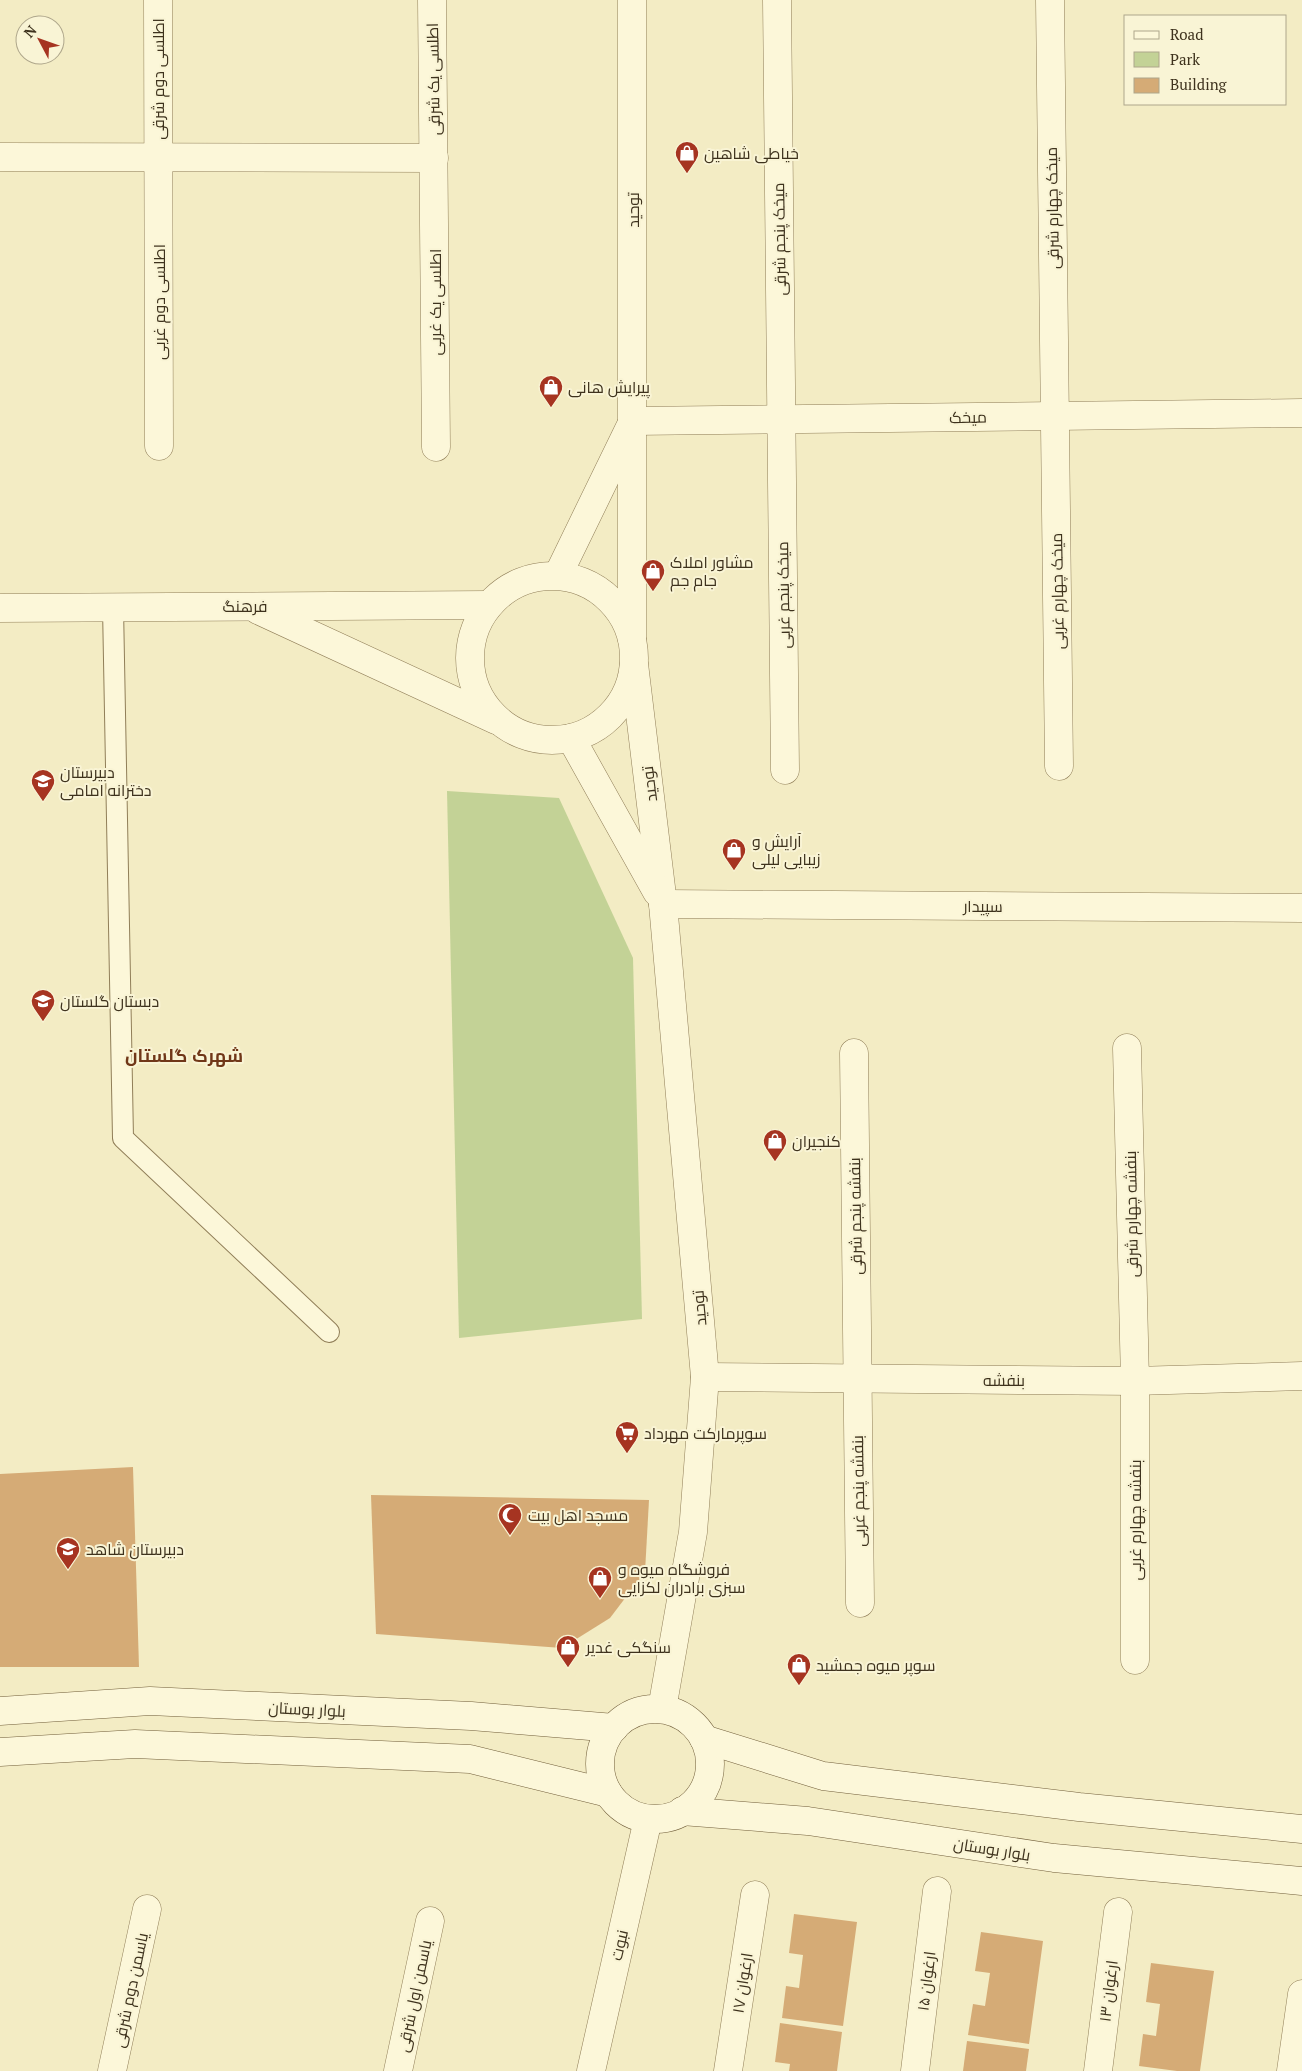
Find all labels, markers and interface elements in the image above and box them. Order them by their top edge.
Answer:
north arrow [15,15,65,65]
legend [1124,15,1287,105]
street label: اطلسی دوم شرقی [147,18,170,140]
text: N [19,21,41,41]
street label: اطلسی یک شرقی [421,23,445,135]
text: Road [1170,24,1203,44]
text: Park [1170,49,1200,69]
text: Building [1170,74,1228,94]
shop icon: خیاطی شاهین [674,140,700,174]
place label: خیاطی شاهین [704,142,799,164]
street label: میخک چهارم شرقی [1040,147,1065,269]
street label: میخک پنجم شرقی [767,182,792,296]
street label: توحید [622,191,644,228]
street label: اطلسی دوم غربی [148,244,171,360]
street label: اطلسی یک غربی [424,249,446,355]
shop icon: پیرایش هانی [538,374,564,408]
place label: پیرایش هانی [568,376,651,399]
street label: میخک [949,406,987,428]
street label: میخک چهارم غربی [1045,533,1070,649]
street label: میخک پنجم غربی [771,541,796,649]
place label: مشاور املاک جام جم [670,551,753,592]
shop icon: مشاور املاک جام جم [640,558,666,592]
street label: فرهنگ [222,595,268,617]
place label: دبیرستان دخترانه امامی [60,761,152,801]
street label: توحید [636,764,662,803]
school or university icon: دبیرستان دخترانه امامی [30,768,56,802]
place label: آرایش و زیبایی لیلی [752,830,820,870]
shop icon: آرایش و زیبایی لیلی [721,837,747,871]
street label: سپیدار [962,895,1003,917]
school or university icon: دبستان گلستان [30,988,56,1022]
place label: دبستان گلستان [60,990,159,1012]
district label: شهرک گلستان [125,1043,243,1067]
shop icon: کنجیران [762,1128,788,1162]
place label: کنجیران [792,1130,841,1152]
street label: بنفشه چهارم شرقی [1119,1150,1144,1278]
street label: بنفشه پنجم شرقی [843,1157,868,1275]
street label: توحید [686,1289,712,1327]
street label: بنفشه [983,1369,1025,1391]
supermarket icon: سوپرمارکت مهرداد [614,1420,640,1454]
place label: سوپرمارکت مهرداد [644,1422,767,1445]
street label: بنفشه پنجم غربی [846,1435,871,1547]
street label: بنفشه چهارم غربی [1124,1459,1147,1581]
mosque icon: مسجد اهل بیت [497,1502,523,1536]
place label: مسجد اهل بیت [528,1504,628,1526]
school or university icon: دبیرستان شاهد [55,1536,81,1570]
place label: دبیرستان شاهد [86,1538,184,1560]
place label: فروشگاه میوه و سبزی برادران لکزایی [618,1558,746,1598]
shop icon: فروشگاه میوه و سبزی برادران لکزایی [587,1565,613,1599]
shop icon: سنگکی غدیر [555,1634,581,1668]
place label: سنگکی غدیر [585,1636,671,1658]
shop icon: سوپر میوه جمشید [786,1652,812,1686]
place label: سوپر میوه جمشید [816,1654,936,1677]
street label: بلوار بوستان [268,1696,346,1722]
street label: بلوار بوستان [952,1832,1032,1866]
street label: نبوت [605,1927,633,1963]
street label: یاسمن دوم شرقی [107,1930,154,2050]
street label: یاسمن اول شرقی [391,1937,437,2054]
street label: ارغوان ۱۵ [911,1950,941,2012]
street label: ارغوان ۱۷ [726,1951,758,2015]
street label: ارغوان ۱۳ [1093,1959,1123,2023]

